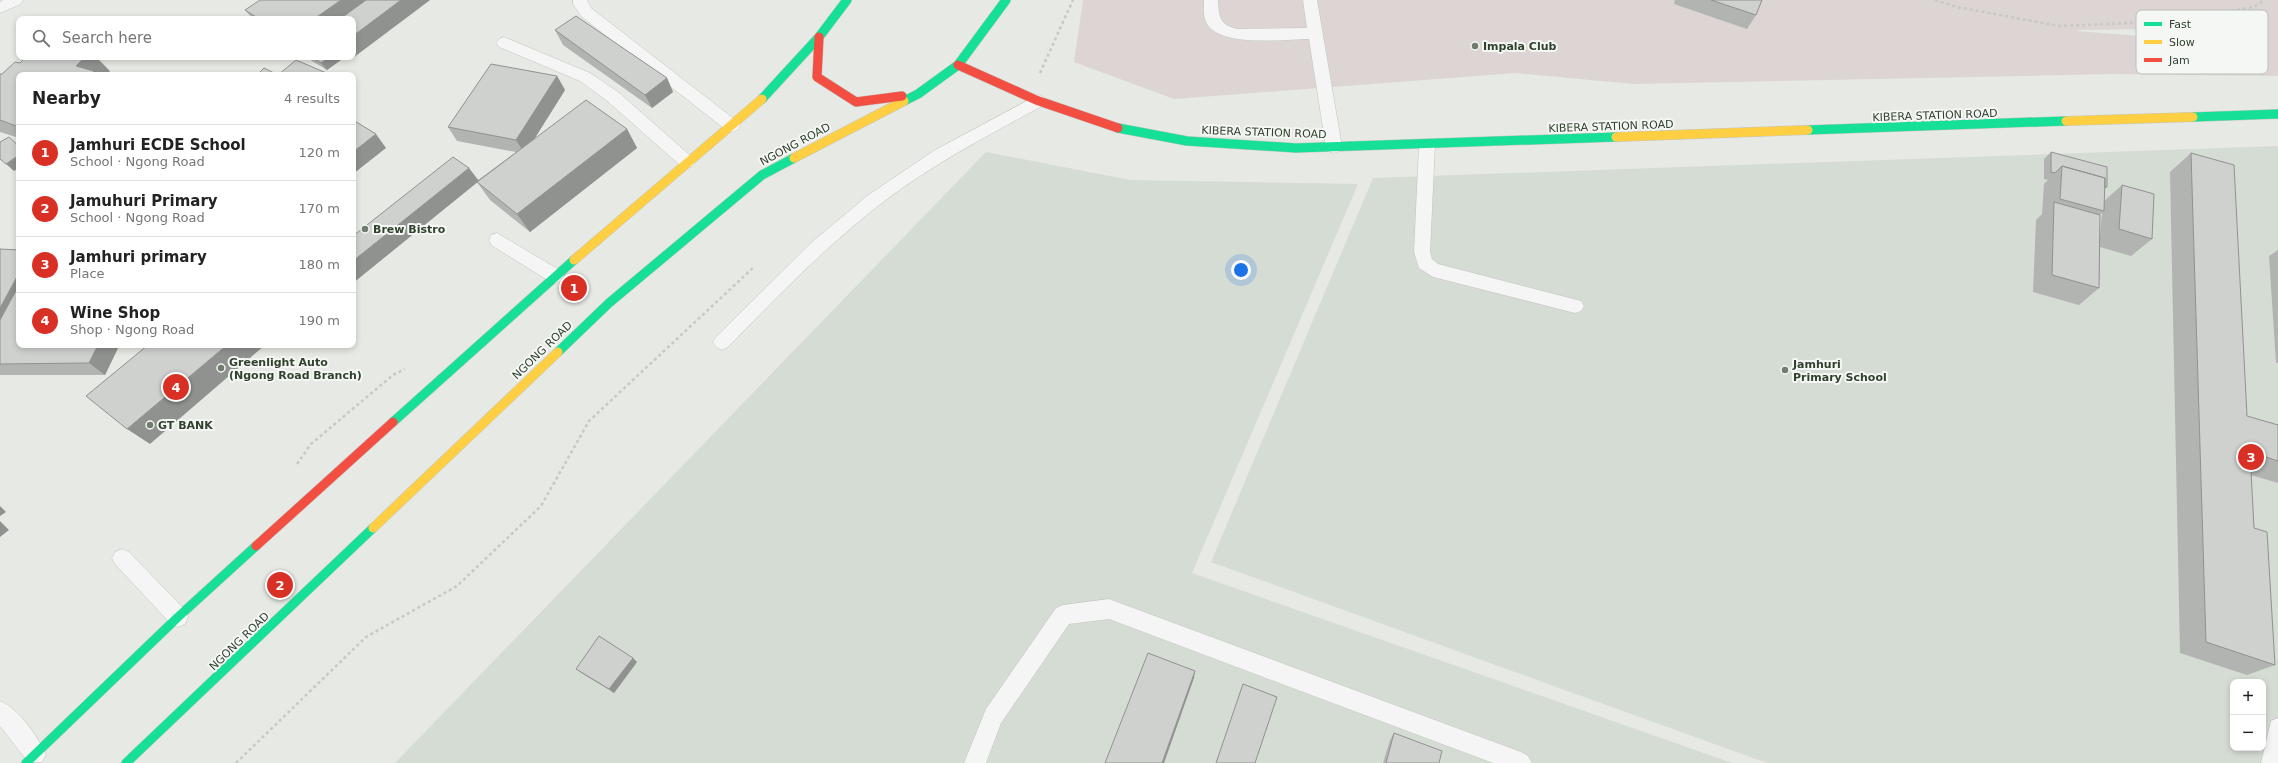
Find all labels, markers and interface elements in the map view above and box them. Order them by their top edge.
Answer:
legend [2136,10,2268,74]
search box [16,16,356,60]
text: Fast [2169,18,2192,31]
icon: search [30,27,52,49]
text: Search here [62,29,152,47]
text: Slow [2169,36,2195,49]
place label: Impala Club [1483,40,1557,53]
marker: Impala Club [1470,41,1480,51]
text: Jam [2168,54,2190,67]
text: Nearby [32,88,101,108]
text: 4 results [284,91,340,106]
street label: KIBERA STATION ROAD [1872,107,1998,124]
street label: KIBERA STATION ROAD [1548,118,1674,135]
street label: NGONG ROAD [758,120,833,168]
street label: KIBERA STATION ROAD [1201,124,1327,141]
text: Jamhuri ECDE School [70,136,246,154]
text: 1 [40,145,50,160]
text: 120 m [298,145,340,160]
text: School · Ngong Road [70,154,205,169]
text: Jamuhuri Primary [70,192,218,210]
text: 2 [40,201,50,216]
text: 170 m [298,201,340,216]
text: School · Ngong Road [70,210,205,225]
place label: Brew Bistro [373,223,446,236]
marker: Brew Bistro [360,224,370,234]
text: Jamhuri primary [70,248,207,266]
text: 3 [40,257,50,272]
text: 180 m [298,257,340,272]
your location [1231,260,1251,280]
text: Place [70,266,105,281]
pin: 1 [561,273,587,303]
text: Wine Shop [70,304,160,322]
text: 4 [40,313,50,328]
text: 190 m [298,313,340,328]
street label: NGONG ROAD [510,319,575,382]
text: Shop · Ngong Road [70,322,194,337]
place label: Greenlight Auto (Ngong Road Branch) [229,356,362,382]
place label: Jamhuri Primary School [1792,358,1887,384]
marker: Greenlight Auto (Ngong Road Branch) [216,363,226,373]
marker: Jamhuri Primary School [1780,365,1790,375]
pin: 4 [163,372,189,402]
place label: GT BANK [158,419,213,432]
marker: GT BANK [145,420,155,430]
pin: 3 [2238,442,2264,472]
pin: 2 [267,570,293,600]
street label: NGONG ROAD [207,610,272,673]
map controls [2230,679,2266,751]
button: + [2230,679,2266,715]
button: − [2230,715,2266,751]

